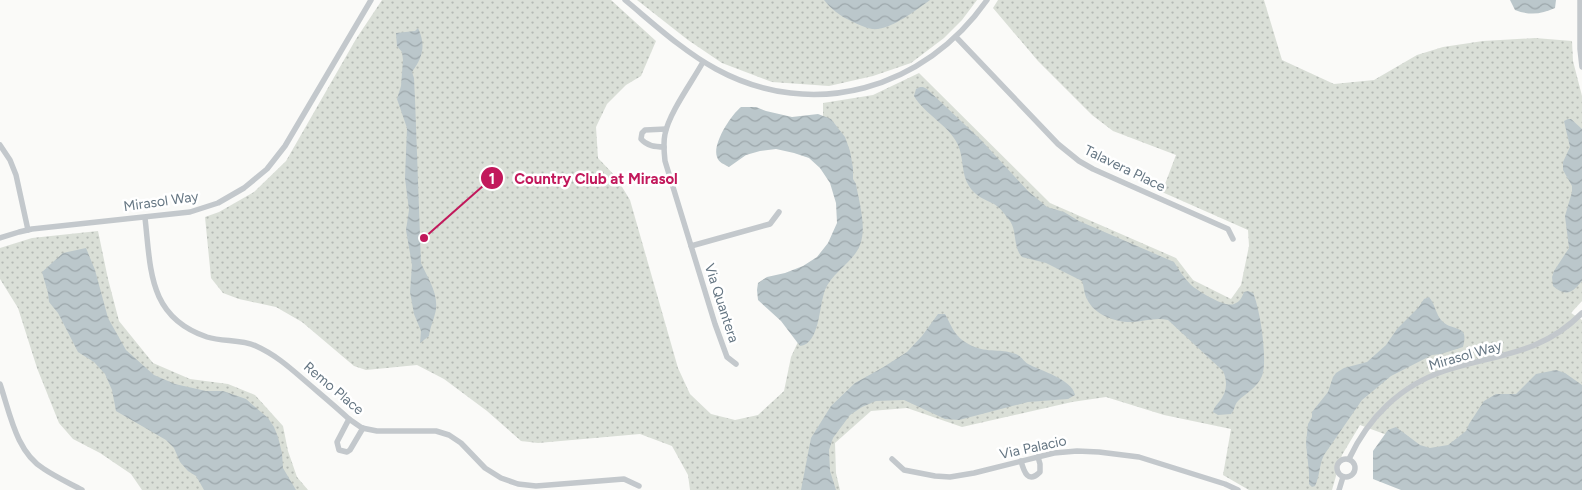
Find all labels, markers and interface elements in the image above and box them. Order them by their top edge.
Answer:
street label: Talavera Place [1082,142,1168,195]
callout: Country Club at Mirasol [479,163,688,193]
text: 1 [489,170,495,188]
text: Country Club at Mirasol [514,170,678,188]
street label: Mirasol Way [123,188,200,215]
street label: Via Quantera [701,262,742,345]
street label: Mirasol Way [1427,337,1504,374]
street label: Remo Place [300,358,368,419]
street label: Via Palacio [998,432,1068,463]

